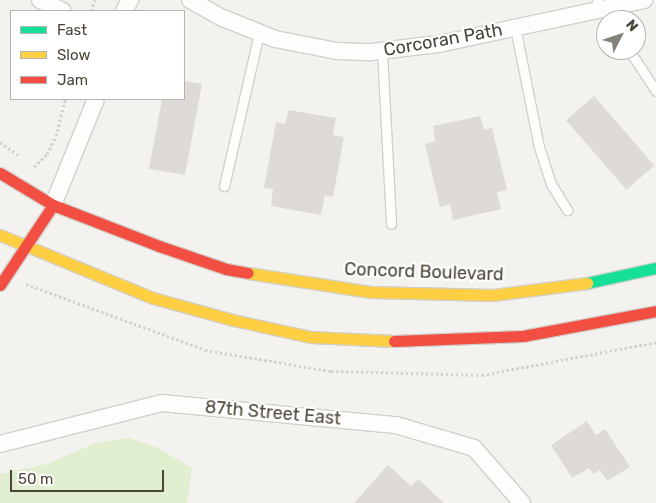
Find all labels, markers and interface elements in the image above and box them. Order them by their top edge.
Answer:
legend [10,10,185,100]
north arrow [596,10,646,60]
text: N [622,16,642,35]
street label: Corcoran Path [382,19,504,61]
text: Fast [57,21,87,39]
text: Slow [57,46,90,64]
text: Jam [57,71,88,89]
street label: Concord Boulevard [344,258,504,286]
street label: 87th Street East [204,396,342,430]
scale bar [12,460,166,492]
text: 50 m [18,470,53,488]

